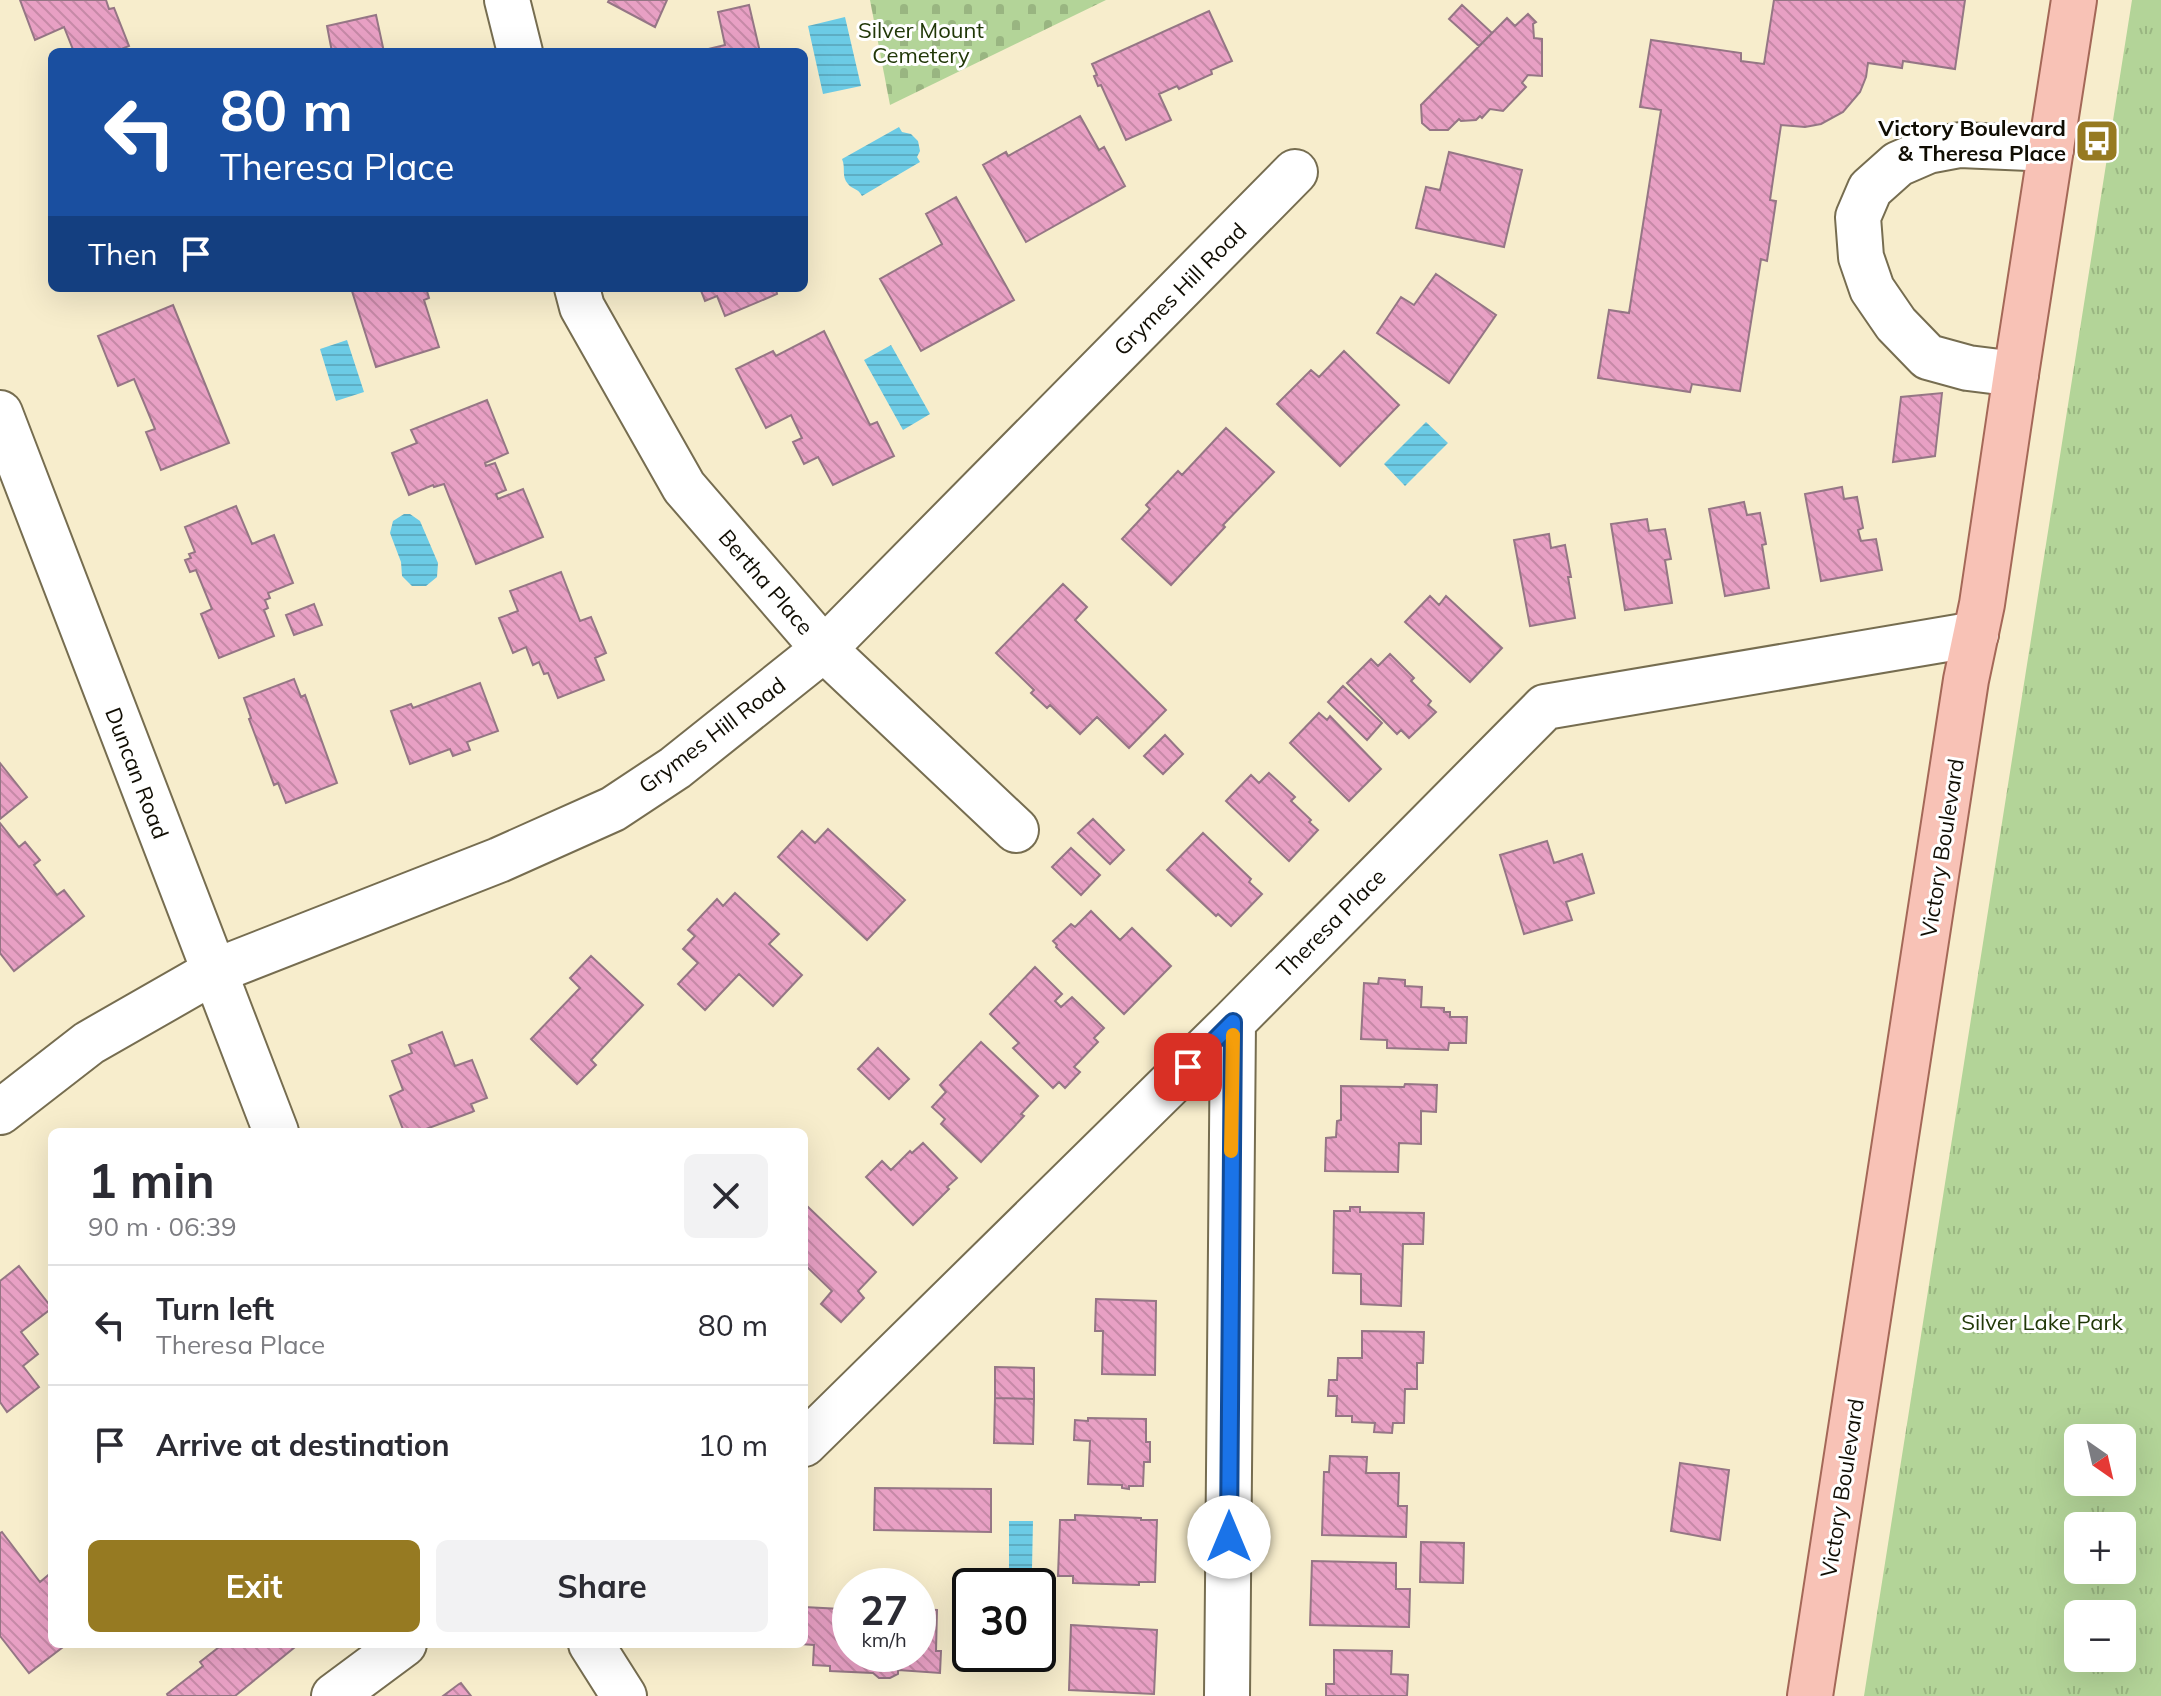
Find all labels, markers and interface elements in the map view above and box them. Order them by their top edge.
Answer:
park label: Silver Mount Cemetery [858,16,984,69]
text: 80 m [220,75,353,145]
icon: left [88,80,192,184]
place label: Victory Boulevard & Theresa Place [1877,114,2066,167]
bus stop icon: Victory Boulevard & Theresa Place [2073,117,2121,165]
text: Theresa Place [220,144,454,189]
street label: Grymes Hill Road [1108,217,1252,361]
icon: arrive [174,232,218,276]
text: Then [88,235,158,273]
street label: Bertha Place [713,524,819,640]
street label: Grymes Hill Road [633,671,791,799]
street label: Duncan Road [99,703,175,843]
street label: Victory Boulevard [1914,757,1970,939]
street label: Theresa Place [1270,862,1392,984]
pin [1154,1033,1222,1101]
icon: arrive [1166,1045,1210,1089]
text: 1 min [88,1150,215,1210]
button: close [684,1154,768,1238]
text: 90 m · 06:39 [88,1210,237,1243]
text: Turn left [156,1290,274,1328]
icon: left [88,1303,132,1347]
text: 80 m [698,1306,768,1344]
park label: Silver Lake Park [1961,1308,2123,1336]
text: Theresa Place [156,1328,325,1361]
street label: Victory Boulevard [1814,1397,1870,1579]
icon: arrive [88,1423,132,1467]
north arrow [2064,1424,2136,1496]
map controls [2064,1424,2136,1672]
text: Arrive at destination [156,1426,450,1464]
text: 10 m [698,1426,768,1464]
position arrow [1187,1495,1271,1579]
button: + [2064,1512,2136,1584]
button: Exit [88,1540,420,1632]
button: Share [436,1540,768,1632]
speed limit sign: 30 [952,1568,1056,1672]
text: 27 [860,1585,908,1635]
button: − [2064,1600,2136,1672]
text: km/h [861,1627,907,1652]

